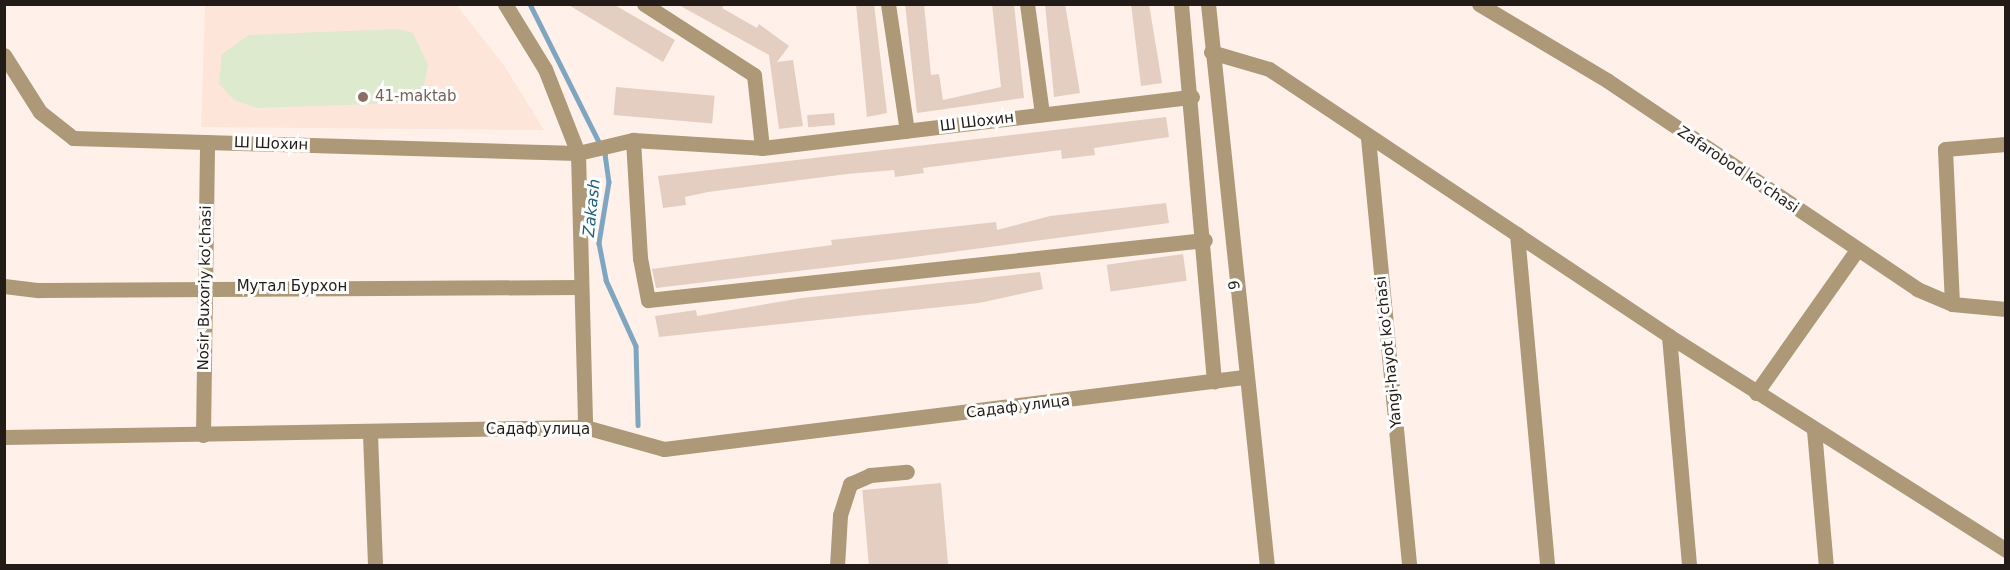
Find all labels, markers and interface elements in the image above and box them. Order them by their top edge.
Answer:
place label: 41-maktab [375,88,457,106]
marker: 41-maktab [356,90,370,104]
street label: Ш Шохин [939,109,1015,135]
street label: Zafarobod ko'chasi [1674,123,1802,217]
street label: Ш Шохин [233,134,309,154]
water label: Zakash [579,178,605,238]
street label: Nosir Buxoriy ko'chasi [195,205,215,371]
street label: Yangi-hayot ko'chasi [1372,275,1406,429]
street label: Мутал Бурхон [237,278,347,296]
street label: 9 [1226,279,1244,291]
street label: Садаф улица [965,392,1071,422]
street label: Садаф улица [486,421,590,439]

